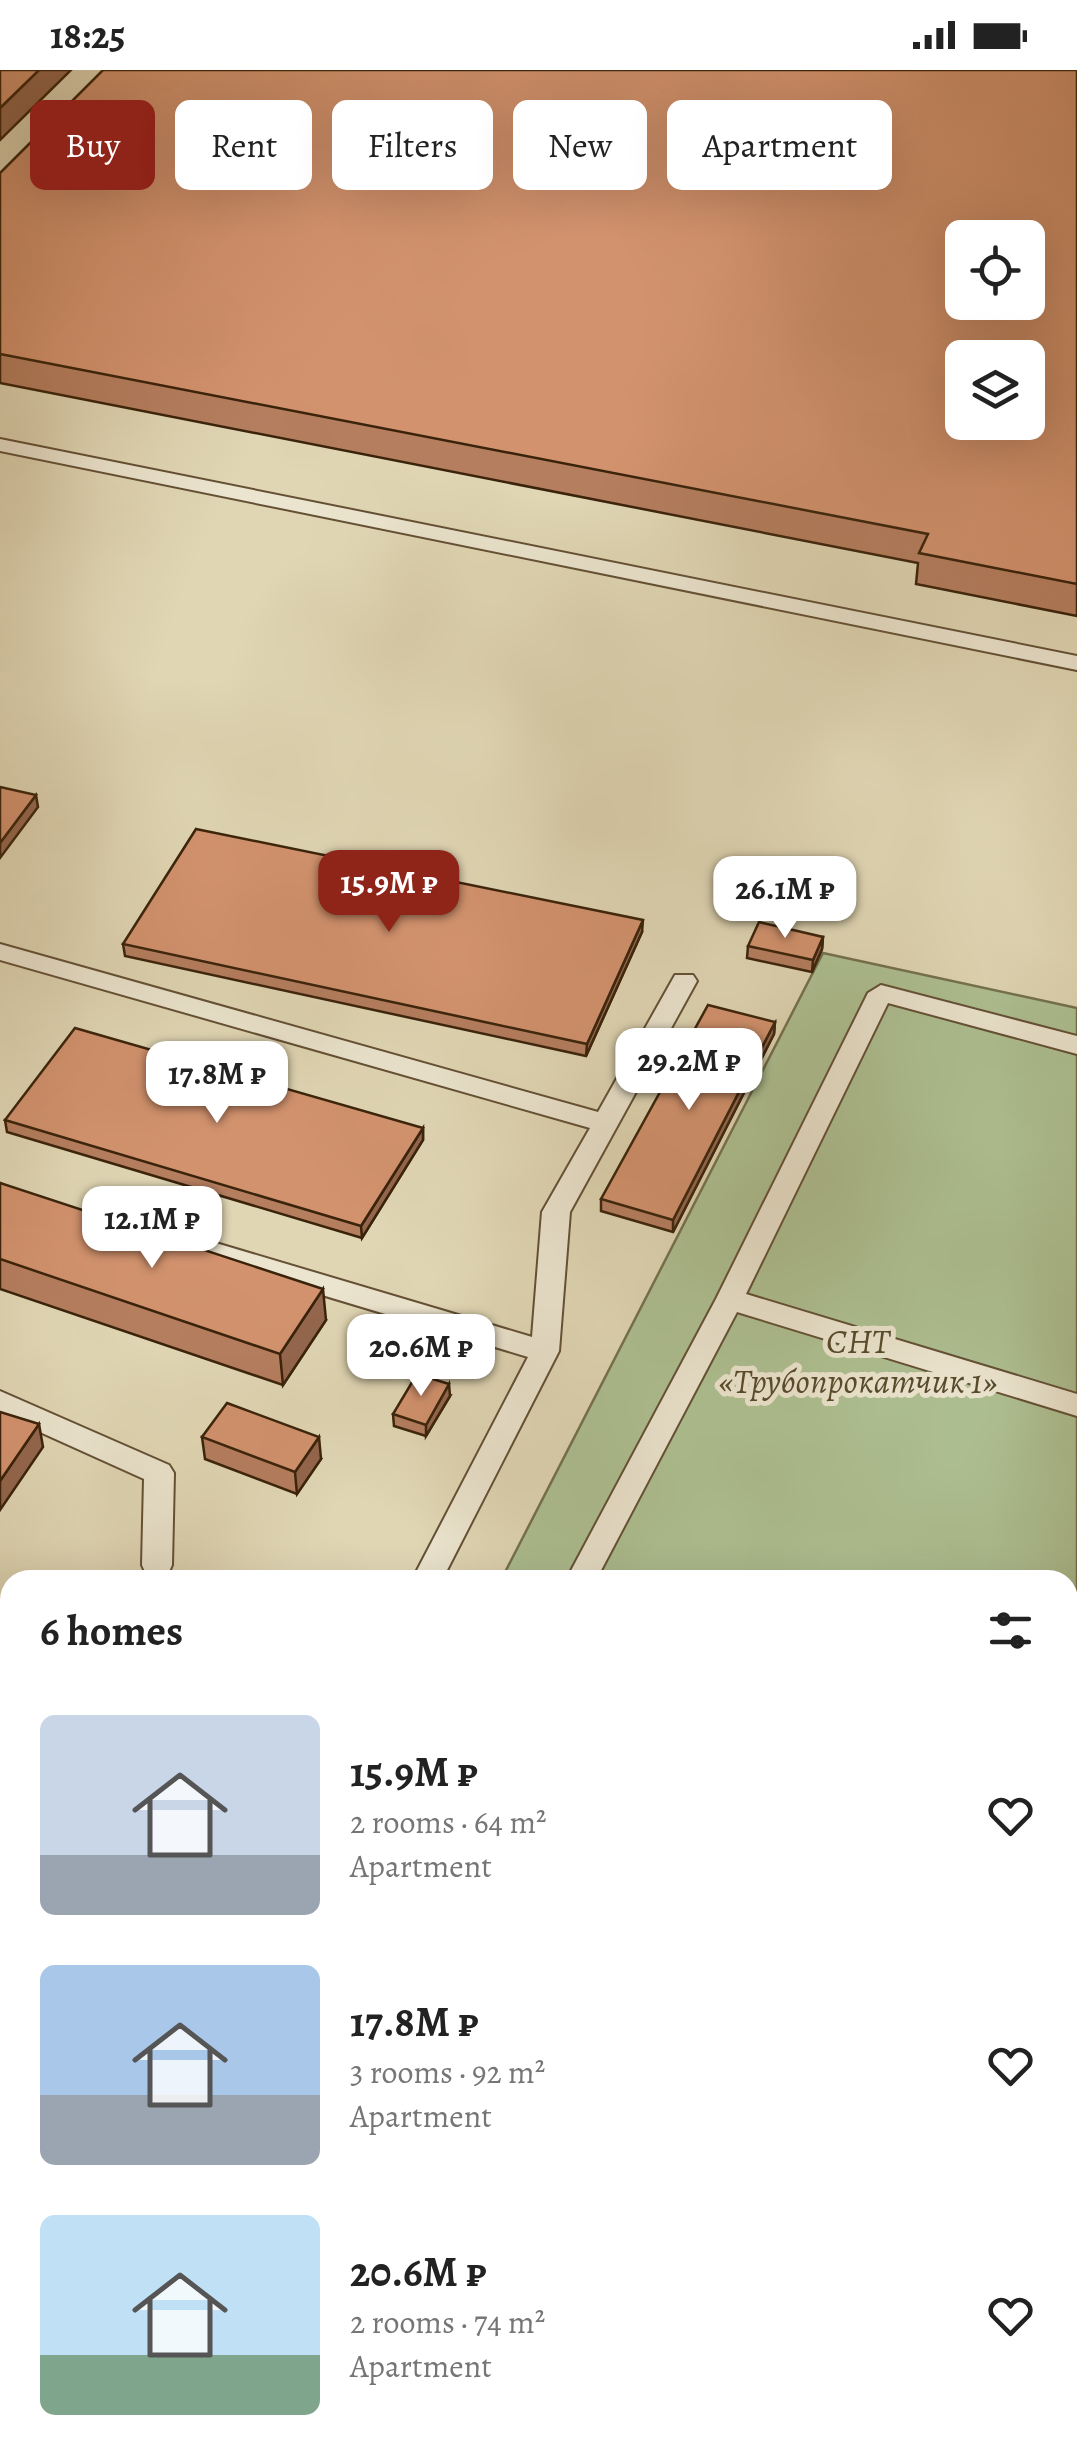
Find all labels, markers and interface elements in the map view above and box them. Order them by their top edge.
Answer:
text: 18:25 [50,9,125,61]
chip: Buy [30,100,155,190]
chip: Rent [175,100,312,190]
chip: Filters [332,100,493,190]
chip: New [513,100,647,190]
chip: Apartment [667,100,892,190]
map controls [945,220,1045,440]
button: locate [945,220,1045,320]
button: layers [945,340,1045,440]
pin: 15.9M ₽ [297,850,481,935]
pin: 26.1M ₽ [693,856,877,941]
text: 15.9M ₽ [340,860,438,904]
text: 26.1M ₽ [735,866,835,910]
pin: 29.2M ₽ [597,1028,781,1113]
text: 29.2M ₽ [637,1038,741,1082]
pin: 17.8M ₽ [125,1041,309,1126]
text: 17.8M ₽ [168,1051,266,1095]
pin: 12.1M ₽ [60,1186,244,1271]
text: 12.1M ₽ [104,1196,200,1240]
pin: 20.6M ₽ [329,1314,513,1399]
park label: СНТ «Трубопрокатчик 1» [719,1317,997,1405]
text: 20.6M ₽ [369,1324,473,1368]
text: 6 homes [40,1602,183,1659]
icon: filters [983,1603,1038,1658]
text: 15.9M ₽ [350,1743,478,1800]
icon: home [120,1755,240,1875]
icon: heart [983,1788,1038,1843]
text: 2 rooms · 64 m² [350,1800,547,1844]
text: Apartment [350,1844,492,1888]
text: 17.8M ₽ [350,1993,479,2050]
icon: home [120,2005,240,2125]
icon: heart [983,2038,1038,2093]
text: 3 rooms · 92 m² [350,2050,545,2094]
text: Apartment [350,2094,492,2138]
text: 20.6M ₽ [350,2243,487,2300]
icon: home [120,2255,240,2375]
icon: heart [983,2288,1038,2343]
text: 2 rooms · 74 m² [350,2300,545,2344]
text: Apartment [350,2344,492,2388]

